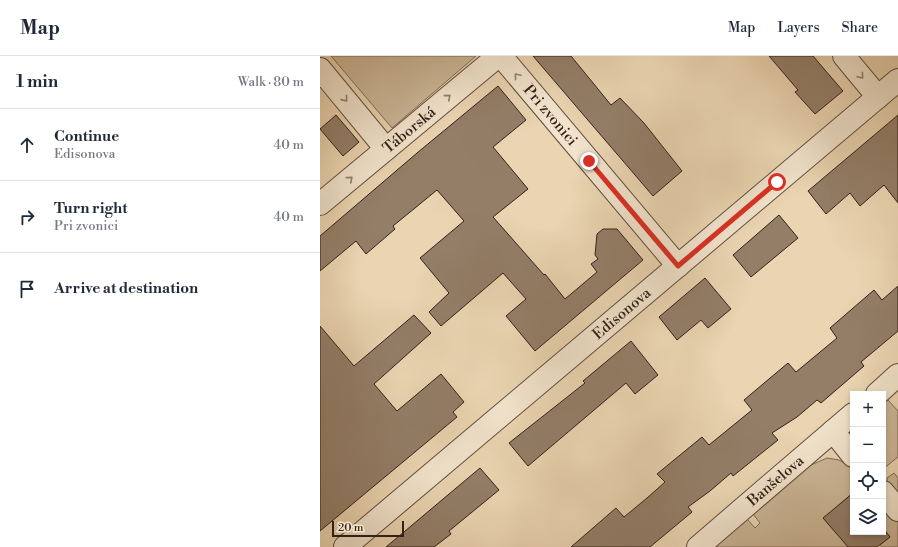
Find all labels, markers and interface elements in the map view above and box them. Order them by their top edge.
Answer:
text: Map [20,16,60,40]
text: Map [728,19,755,37]
text: Layers [777,19,820,37]
text: Share [842,19,878,37]
text: 1 min [16,71,58,93]
one-way arrow [856,72,863,79]
one-way arrow [515,73,522,80]
text: Walk · 80 m [238,74,304,90]
street label: Pri zvonici [519,81,581,150]
one-way arrow [340,94,347,101]
one-way arrow [443,95,451,102]
street label: Táborská [379,102,440,158]
text: Continue [54,127,119,146]
icon: ahead [16,134,38,156]
text: 40 m [274,137,304,153]
text: Edisonova [54,146,115,162]
route end [580,152,598,170]
route start [768,173,786,191]
one-way arrow [345,177,353,184]
text: Turn right [54,199,128,218]
icon: right [16,206,38,228]
text: 40 m [274,209,304,225]
text: Pri zvonici [54,218,118,234]
icon: arrive [16,278,38,300]
text: Arrive at destination [54,279,198,298]
street label: Edisonova [589,283,655,344]
map controls [850,391,886,535]
button: + [850,391,886,427]
button: − [850,427,886,463]
street label: Banšelova [743,451,808,511]
button: locate [850,463,886,499]
button: layers [850,499,886,535]
scale bar [332,519,404,538]
text: 20 m [338,521,363,535]

